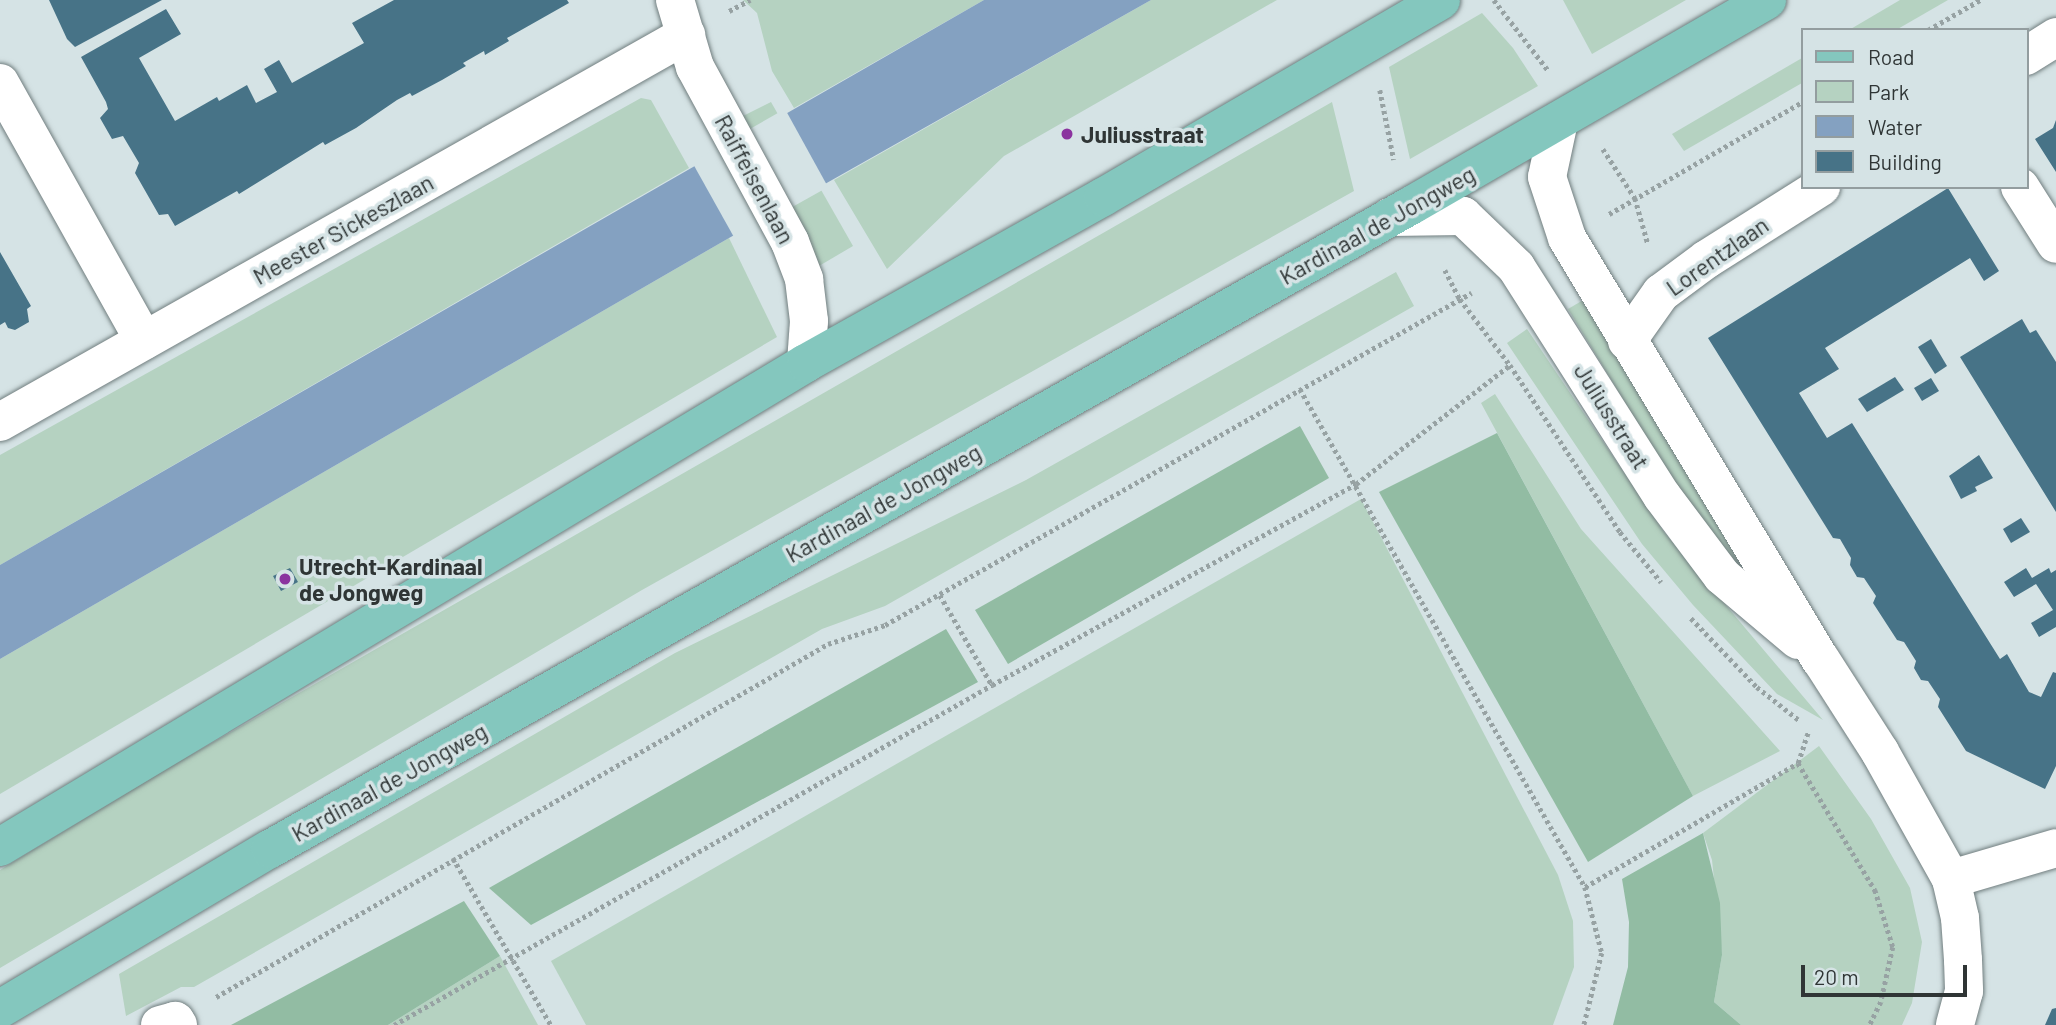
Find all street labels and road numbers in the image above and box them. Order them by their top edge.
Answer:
street label: Raiffeisenlaan [709,110,801,248]
street label: Kardinaal de Jongweg [1275,160,1479,290]
street label: Meester Sickeszlaan [248,168,438,290]
street label: Lorentzlaan [1661,211,1773,301]
street label: Juliusstraat [1569,358,1655,474]
street label: Kardinaal de Jongweg [781,438,985,568]
street label: Kardinaal de Jongweg [287,717,491,847]

